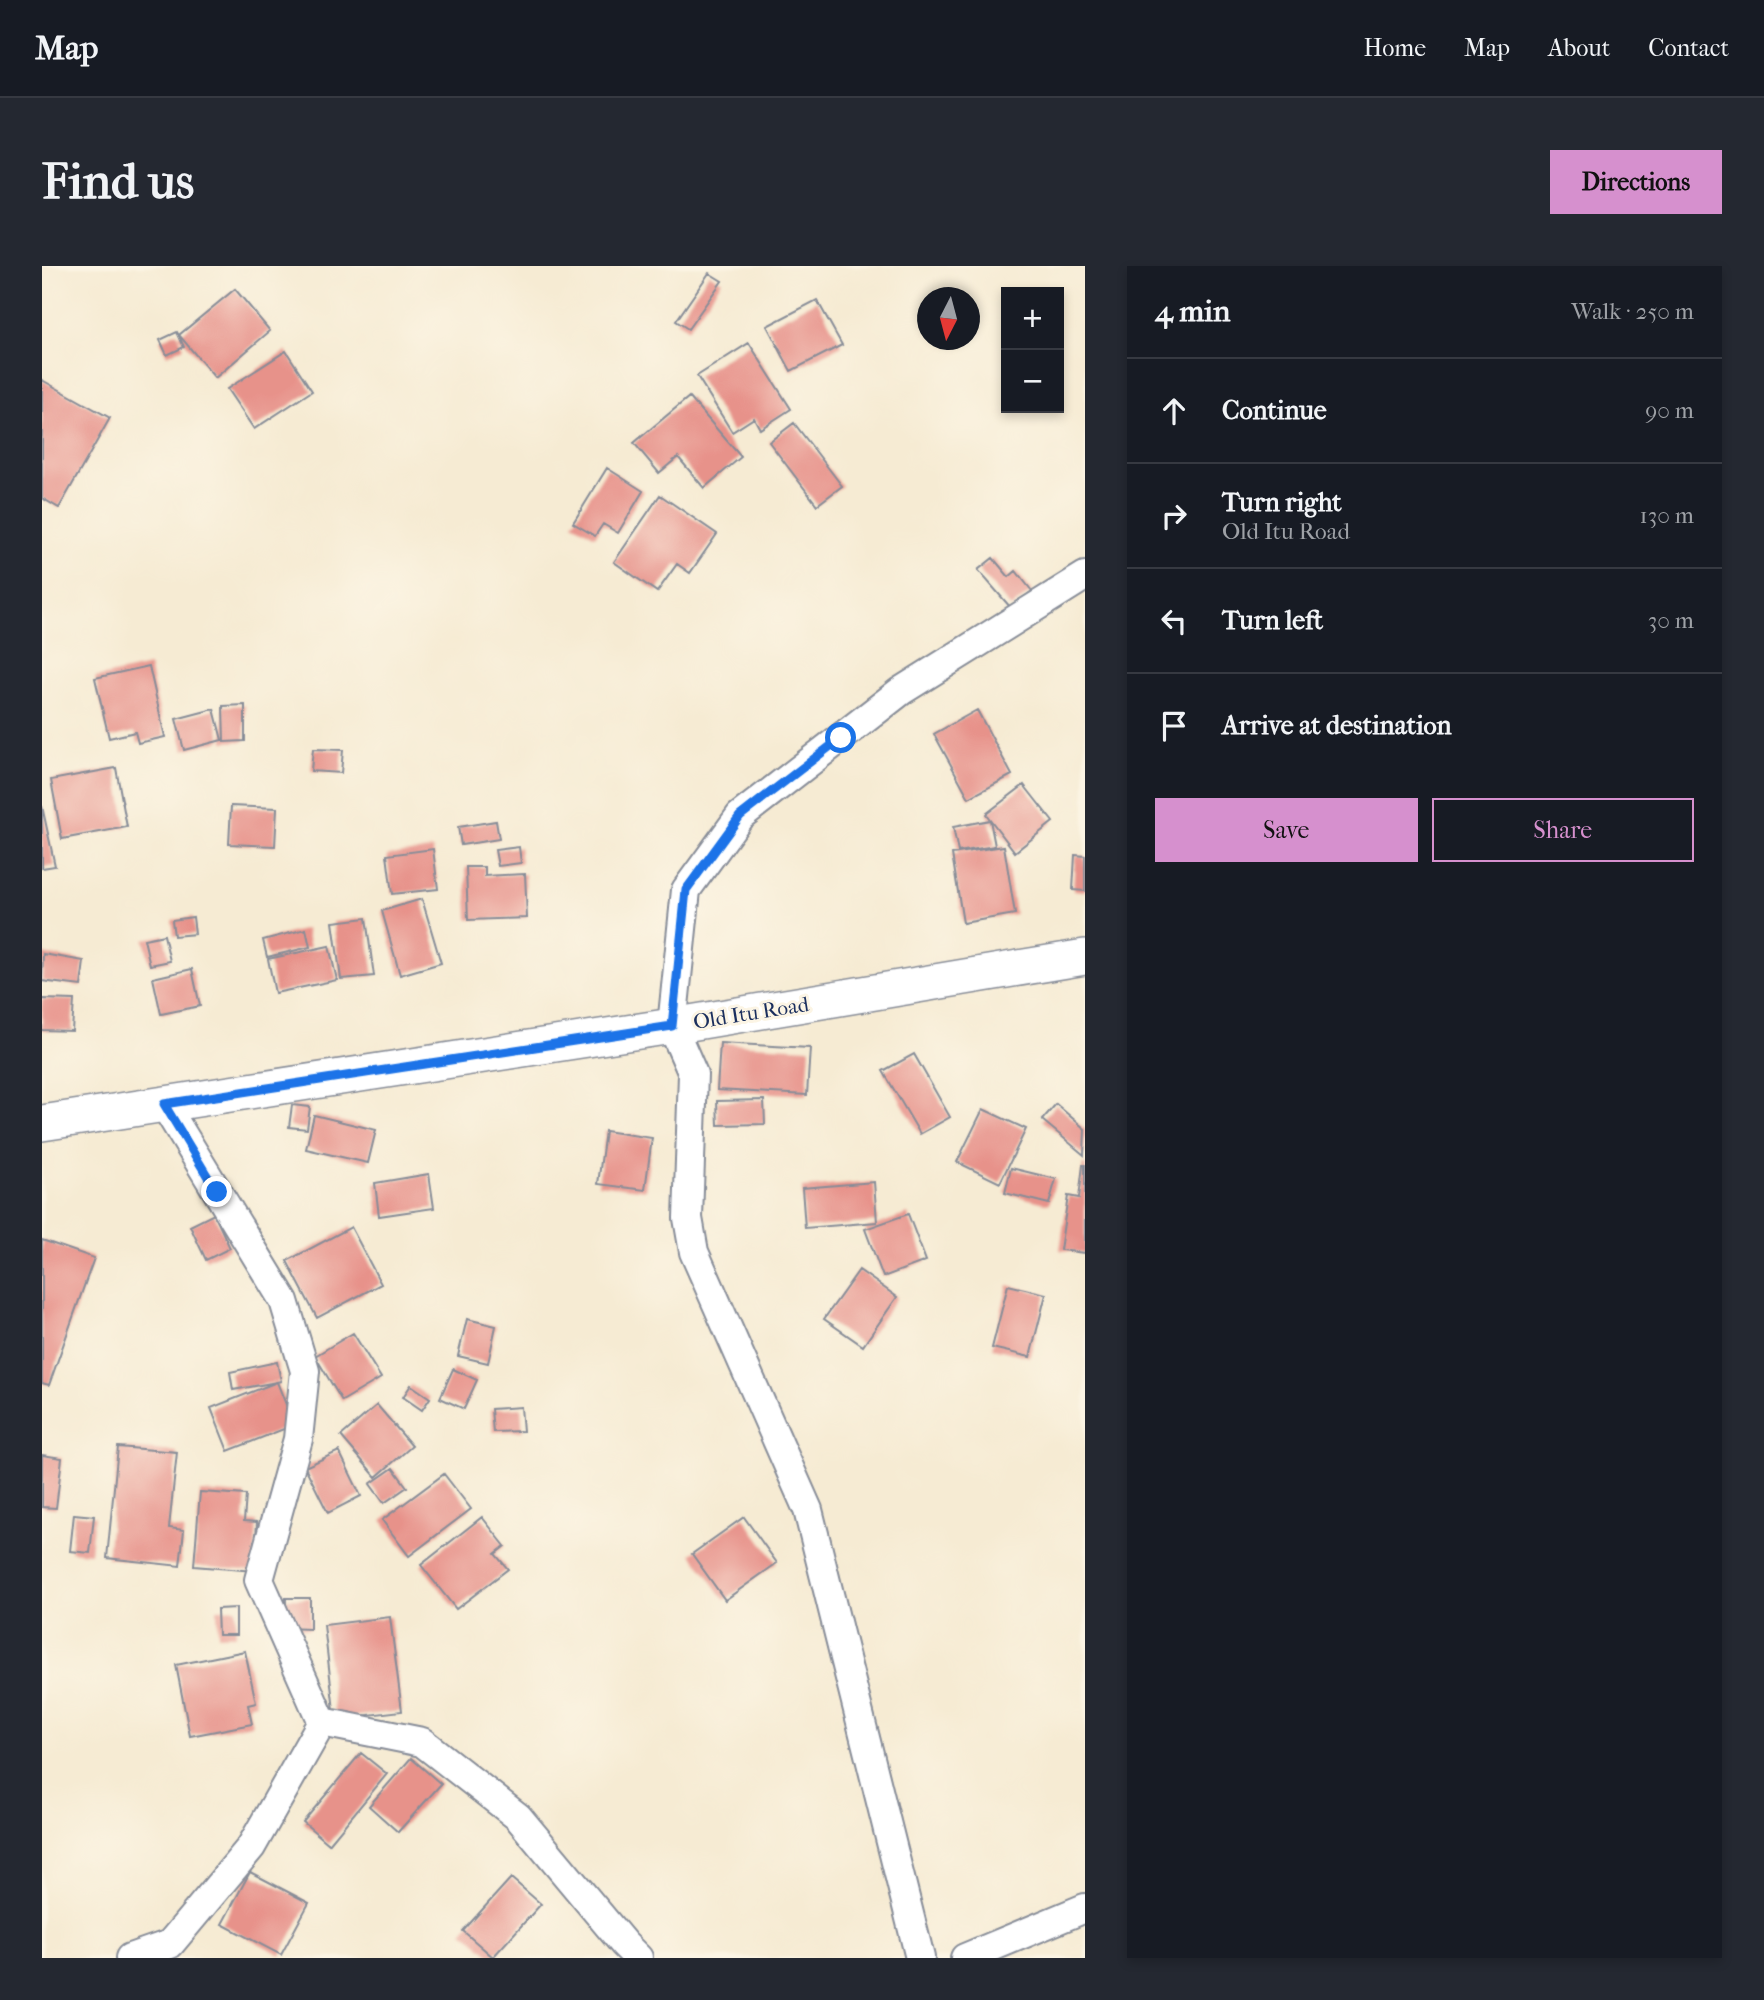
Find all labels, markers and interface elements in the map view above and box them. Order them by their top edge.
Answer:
text: Map [35,29,98,68]
text: Home [1364,34,1426,62]
text: Map [1464,34,1510,62]
text: About [1548,34,1610,62]
text: Contact [1648,34,1729,62]
button: Directions [1550,150,1722,214]
text: Find us [42,153,194,211]
north arrow [917,287,980,350]
map controls [1001,287,1064,413]
button: + [1001,287,1064,350]
text: 4 min [1155,294,1230,329]
text: Walk · 250 m [1571,298,1694,325]
button: − [1001,350,1064,413]
icon: ahead [1155,392,1193,430]
text: Continue [1222,395,1327,426]
text: 90 m [1645,397,1694,424]
text: Turn right [1222,487,1342,518]
icon: right [1155,497,1193,535]
text: 130 m [1640,502,1694,529]
text: Old Itu Road [1222,518,1350,545]
icon: left [1155,602,1193,640]
text: Turn left [1222,605,1323,636]
text: 30 m [1648,607,1694,634]
icon: arrive [1155,707,1193,745]
text: Arrive at destination [1222,710,1452,741]
route start [825,722,856,753]
button: Save [1155,798,1418,862]
button: Share [1432,798,1694,862]
street label: Old Itu Road [691,992,811,1034]
route end [201,1176,232,1207]

